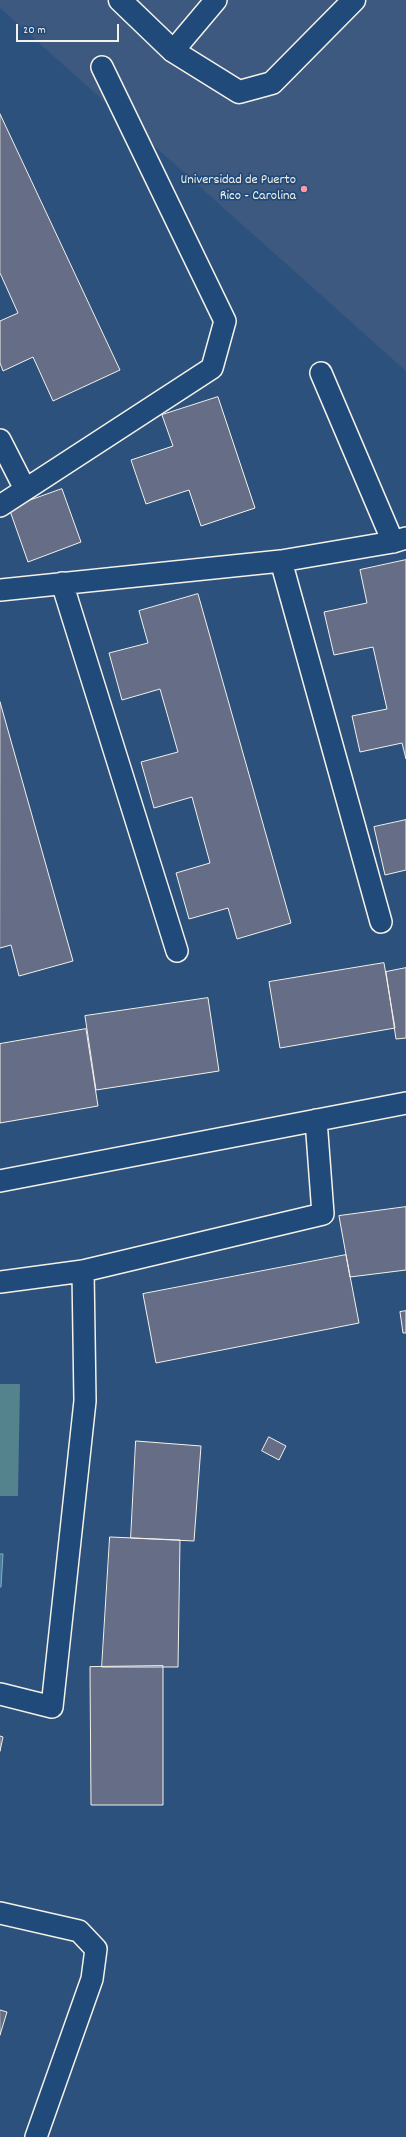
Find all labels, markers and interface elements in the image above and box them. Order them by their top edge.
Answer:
scale bar [18,16,121,42]
text: 20 m [23,22,46,39]
place label: Universidad de Puerto Rico - Carolina [181,173,296,206]
marker: Universidad de Puerto Rico - Carolina [299,184,309,194]

